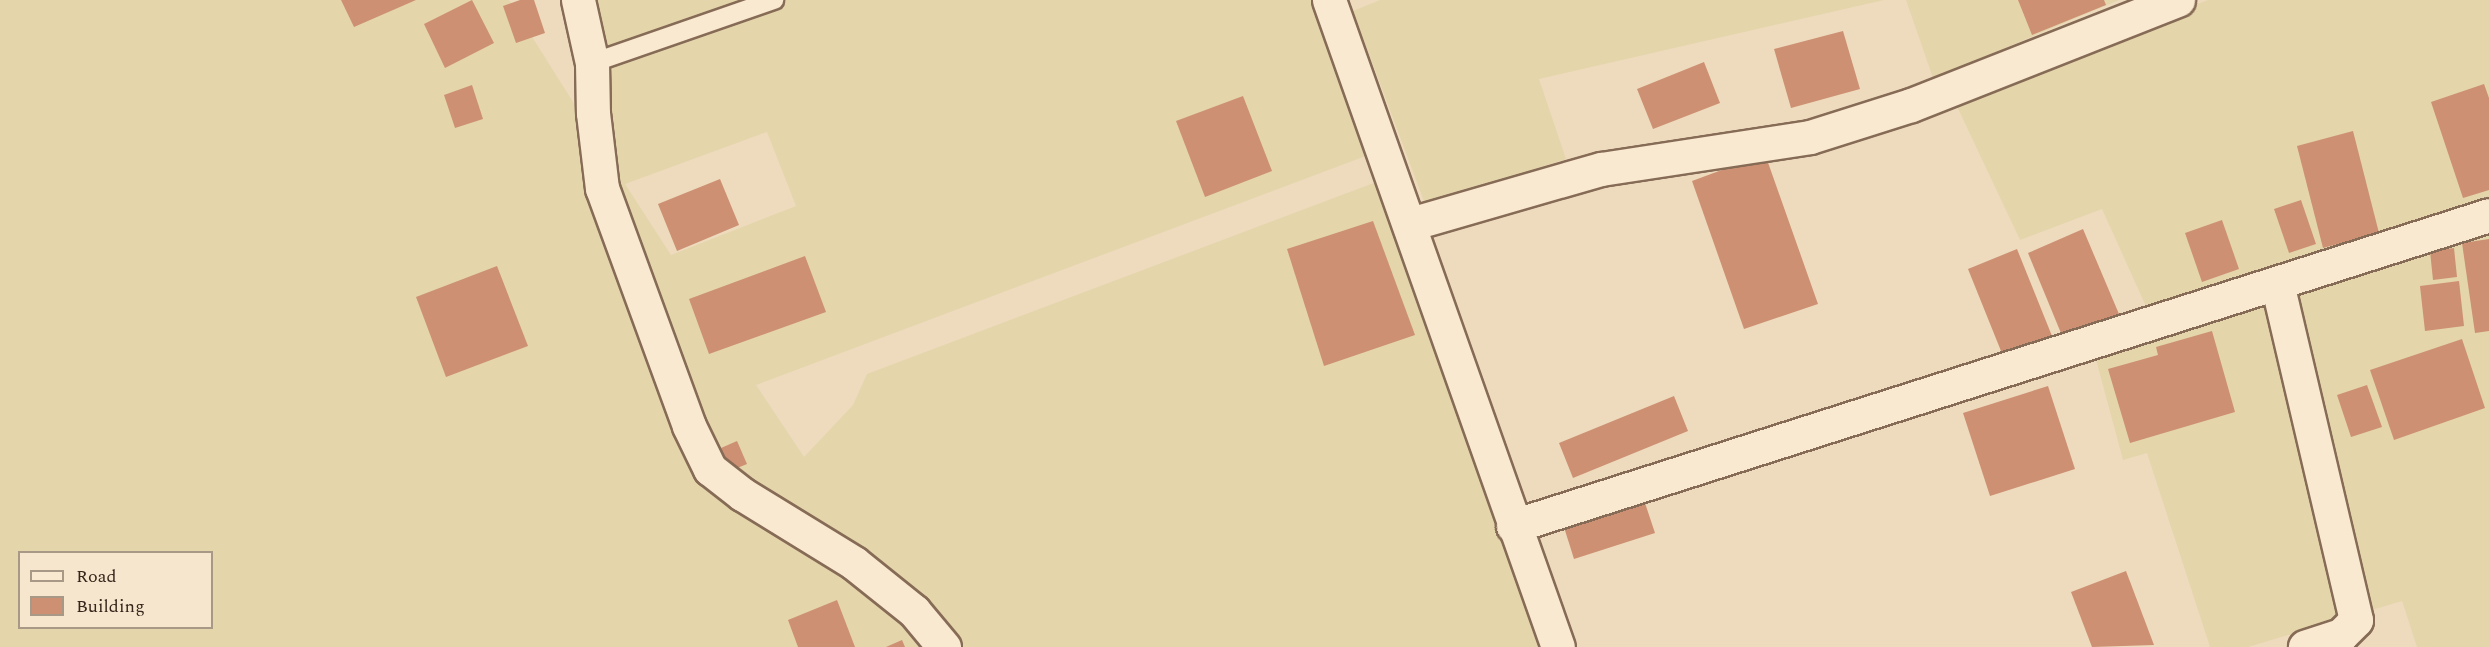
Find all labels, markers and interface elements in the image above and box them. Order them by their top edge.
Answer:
legend [18,551,213,629]
text: Road [76,563,117,590]
text: Building [76,593,145,620]

